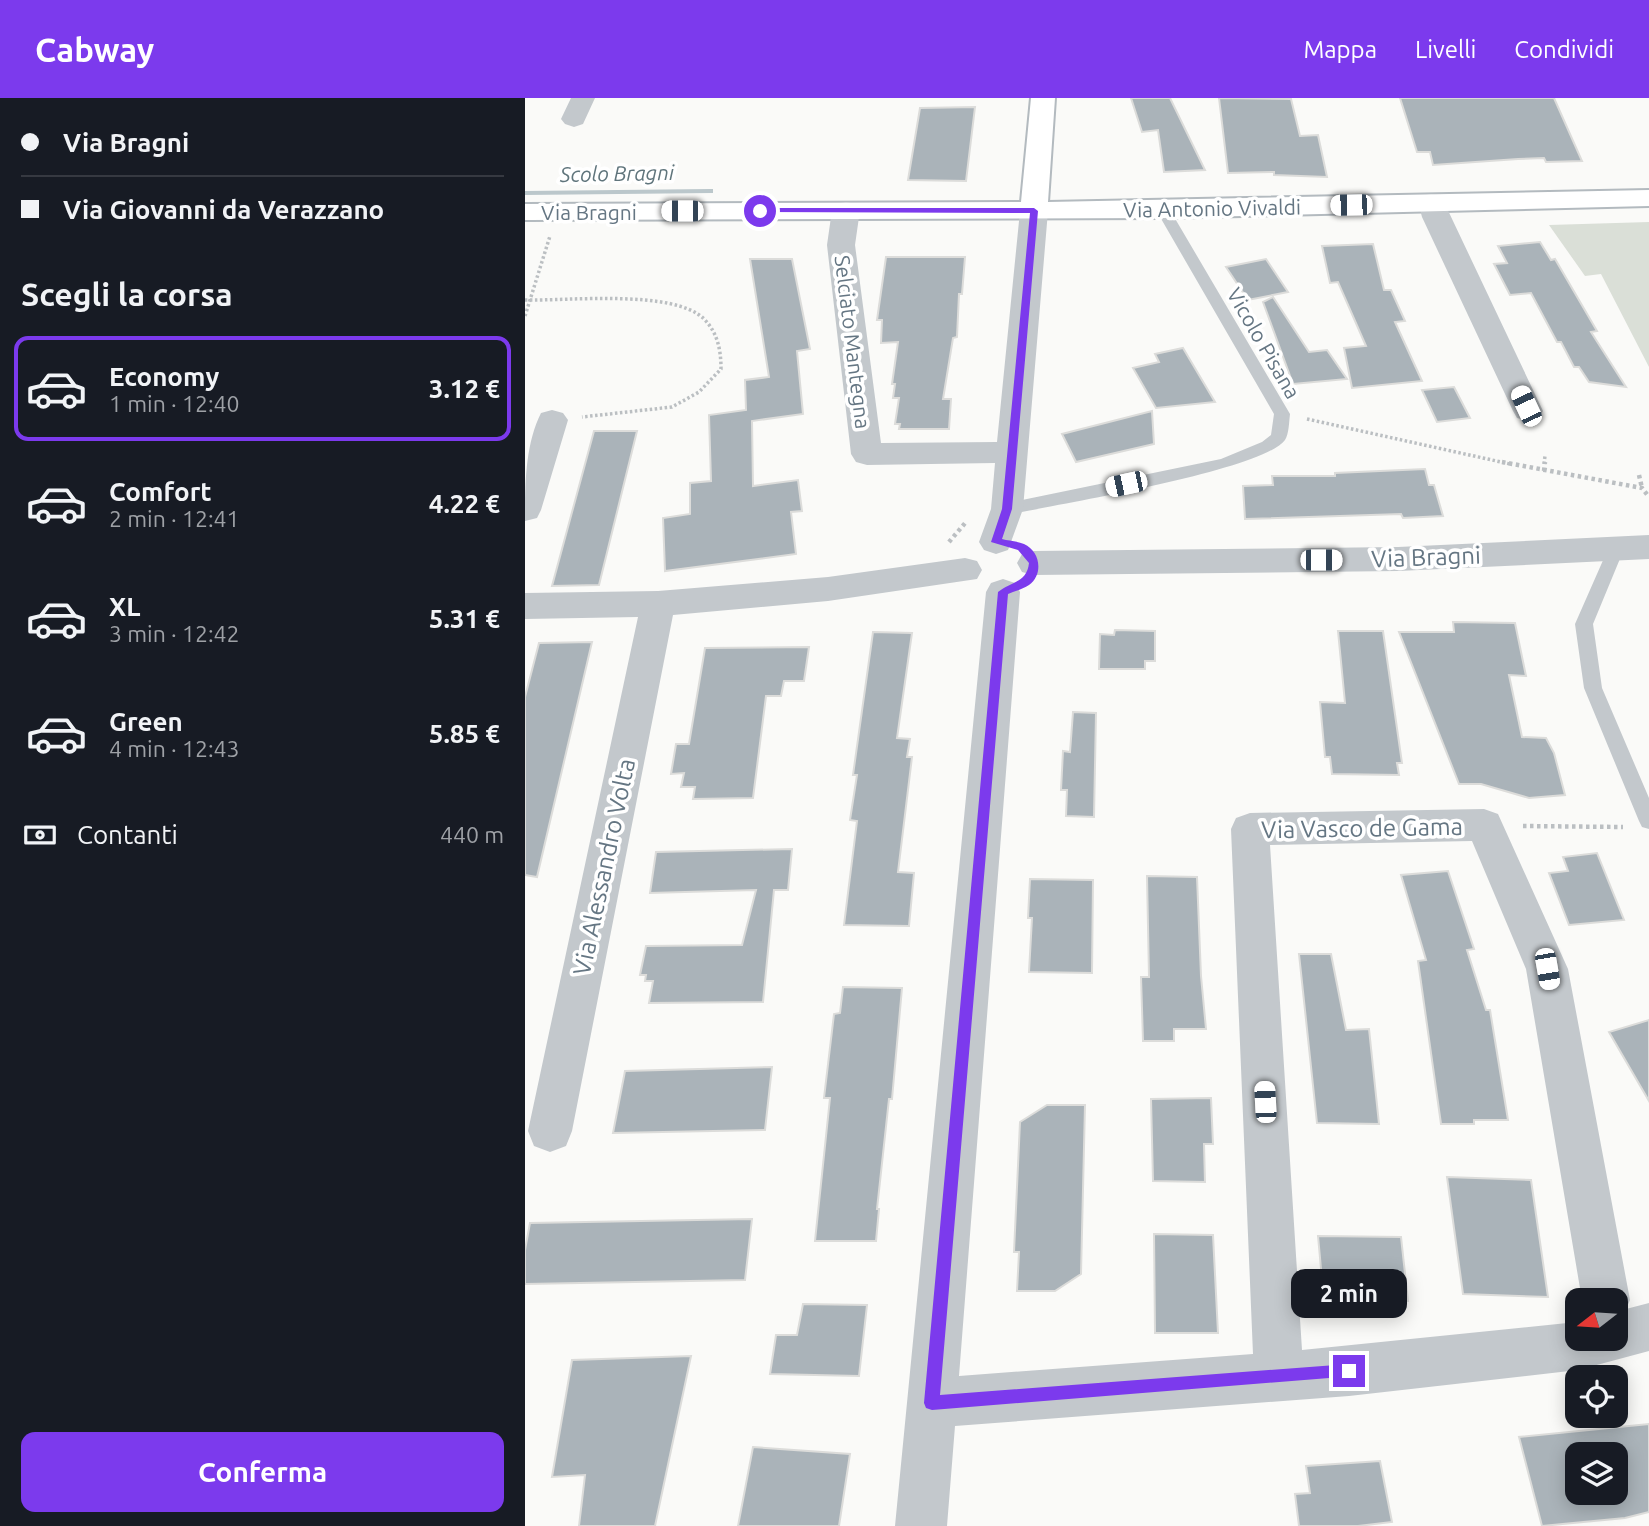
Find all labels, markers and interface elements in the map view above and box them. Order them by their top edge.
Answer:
text: Cabway [35,31,154,68]
text: Mappa [1303,36,1377,63]
text: Livelli [1415,36,1476,63]
text: Condividi [1514,36,1614,63]
text: Via Bragni [63,128,189,157]
water label: Scolo Bragni [559,160,675,186]
street label: Via Antonio Vivaldi [1123,194,1301,222]
car [1330,194,1373,216]
text: Via Giovanni da Verazzano [63,195,384,224]
route start [744,195,776,227]
street label: Via Bragni [541,200,637,224]
car [662,201,704,222]
street label: Selciato Mantegna [830,254,876,430]
text: Scegli la corsa [21,276,233,312]
street label: Vicolo Pisana [1223,283,1305,403]
icon: car [25,357,88,420]
text: Economy [109,362,219,391]
text: 3.12 € [429,374,500,403]
car [1508,383,1545,429]
text: 1 min · 12:40 [109,391,240,416]
car [1104,469,1149,499]
icon: car [25,472,88,535]
text: Comfort [109,477,212,506]
text: 4.22 € [429,489,500,518]
text: 2 min · 12:41 [109,506,240,531]
street label: Via Bragni [1371,542,1481,572]
car [1301,550,1343,571]
icon: car [25,587,88,650]
text: XL [109,592,140,621]
text: 5.31 € [429,604,500,633]
text: 3 min · 12:42 [109,621,240,646]
icon: car [25,702,88,765]
text: Green [109,707,183,736]
text: 5.85 € [429,719,500,748]
text: 4 min · 12:43 [109,736,240,761]
street label: Via Alessandro Volta [568,756,640,978]
street label: Via Vasco de Gama [1261,813,1463,843]
icon: cash [21,816,59,854]
text: Contanti [77,820,178,849]
text: 440 m [440,822,504,847]
car [1534,946,1561,992]
car [1254,1080,1277,1124]
callout: 2 min [1291,1270,1407,1318]
text: 2 min [1320,1281,1378,1306]
north arrow [1565,1288,1627,1351]
map controls [1565,1288,1628,1505]
route end [1333,1355,1365,1387]
button: locate [1565,1365,1628,1428]
button: Conferma [21,1432,504,1512]
button: layers [1565,1442,1628,1505]

